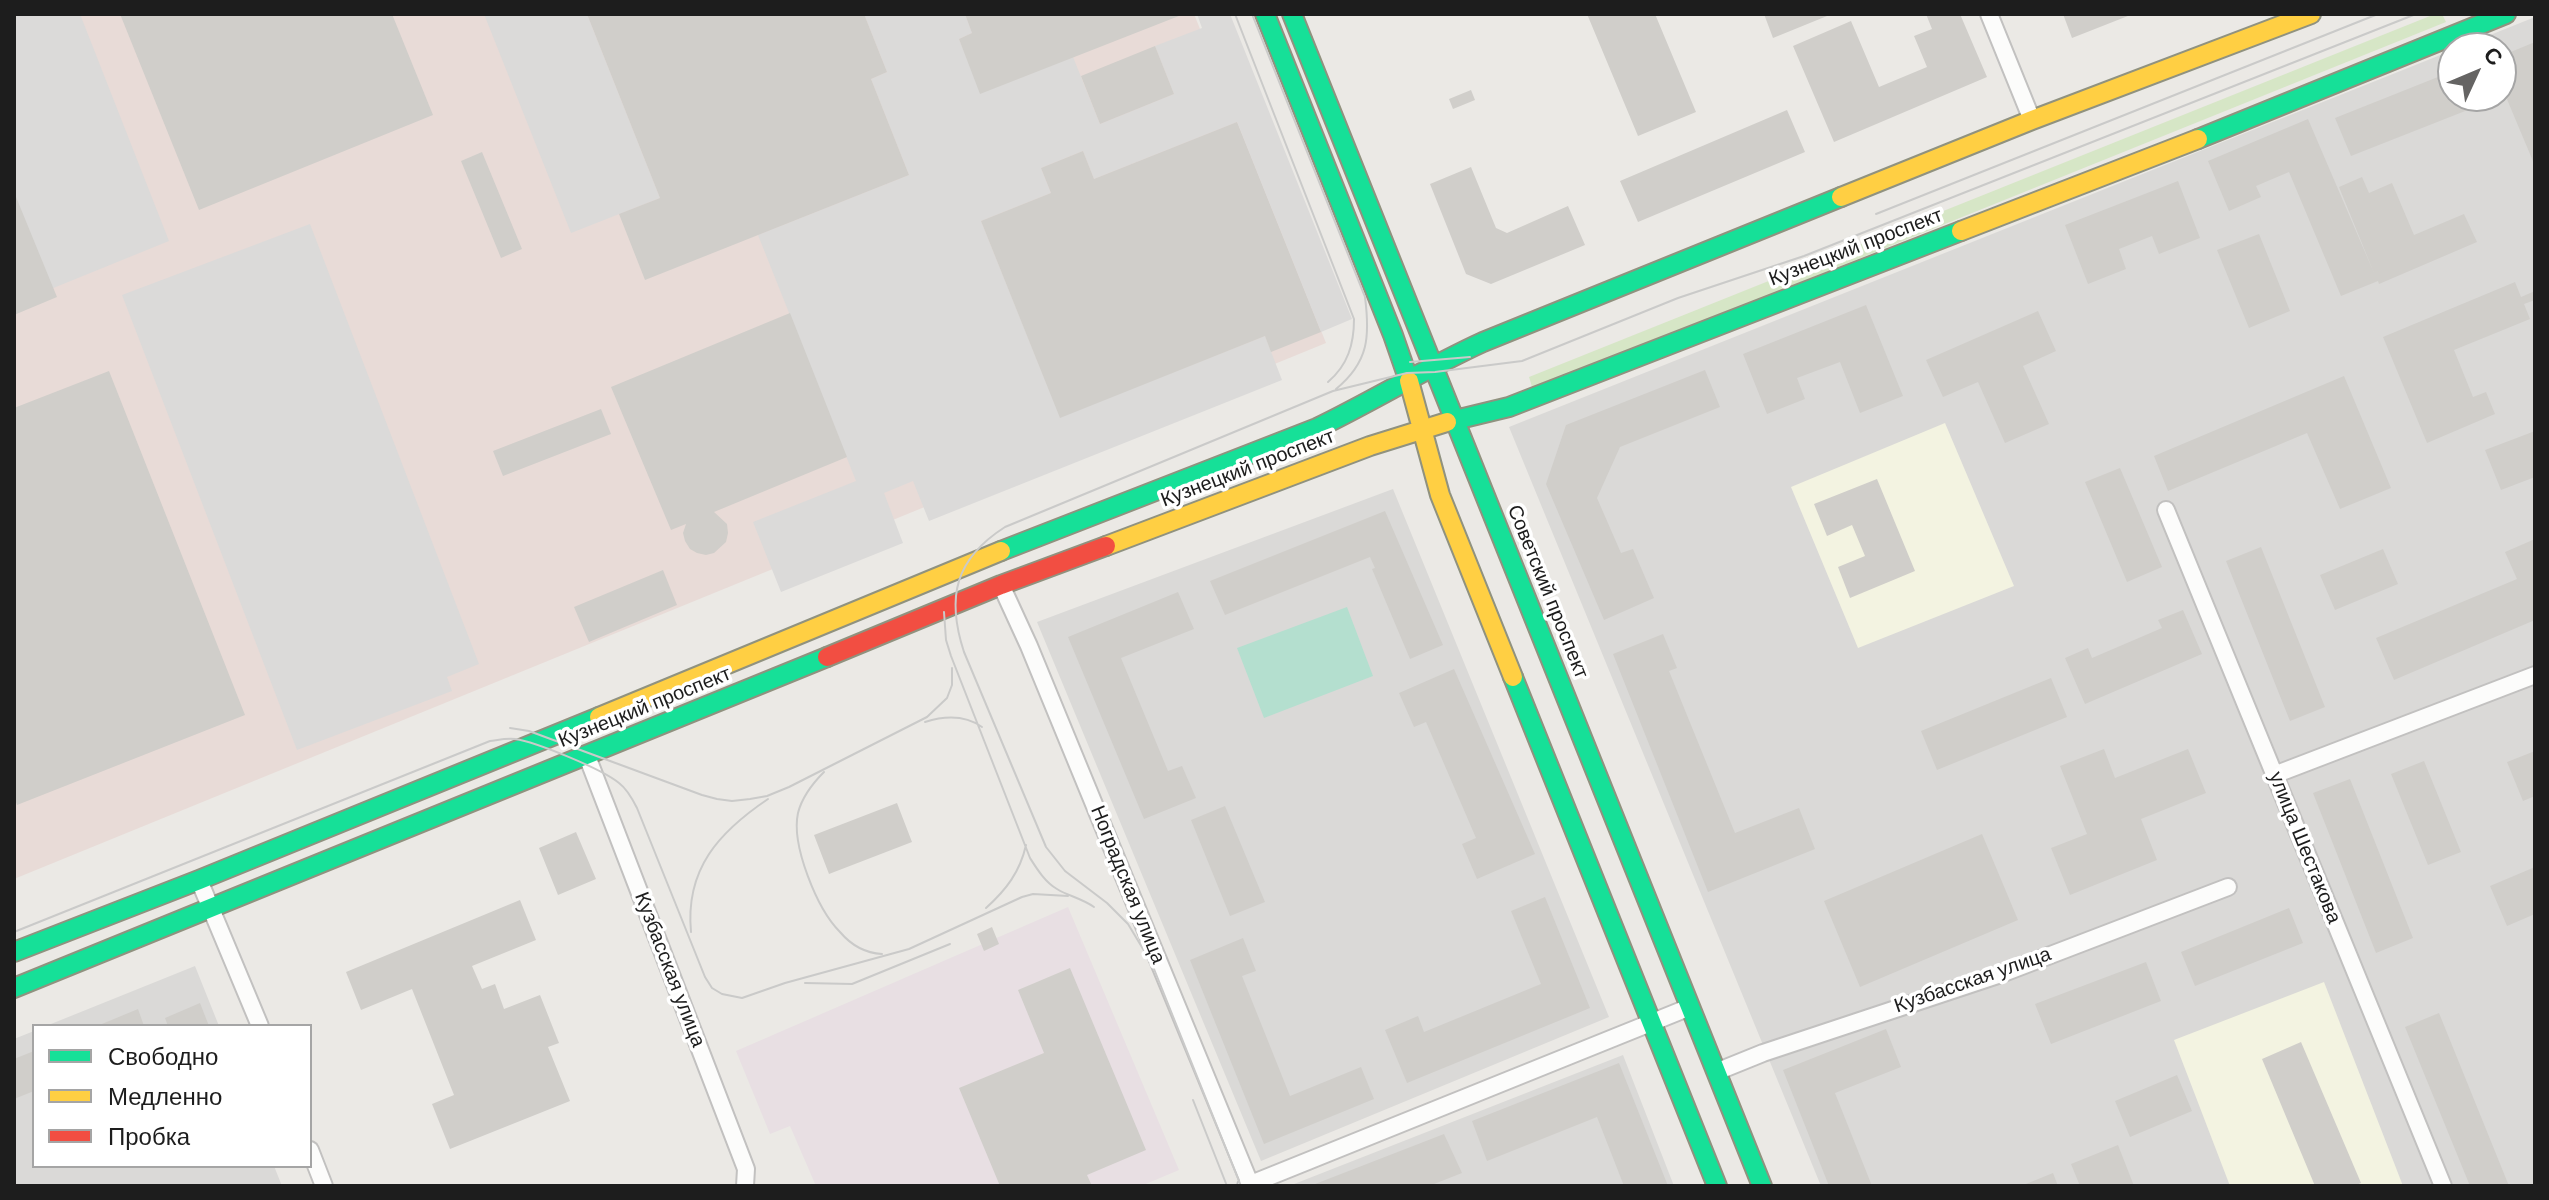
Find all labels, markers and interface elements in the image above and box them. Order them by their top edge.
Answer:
north arrow [2437,32,2517,112]
text: С [2477,41,2509,72]
street label: Кузнецкий проспект [1766,204,1946,292]
street label: Кузнецкий проспект [1158,425,1338,513]
street label: Советский проспект [1501,502,1593,682]
street label: Кузнецкий проспект [555,662,735,754]
street label: улица Шестакова [2263,769,2345,927]
street label: Ноградская улица [1084,803,1170,967]
street label: Кузбасская улица [628,889,710,1051]
street label: Кузбасская улица [1891,943,2055,1019]
legend [32,1024,312,1168]
text: Свободно [108,1041,218,1072]
text: Медленно [108,1081,222,1112]
text: Пробка [108,1121,190,1152]

